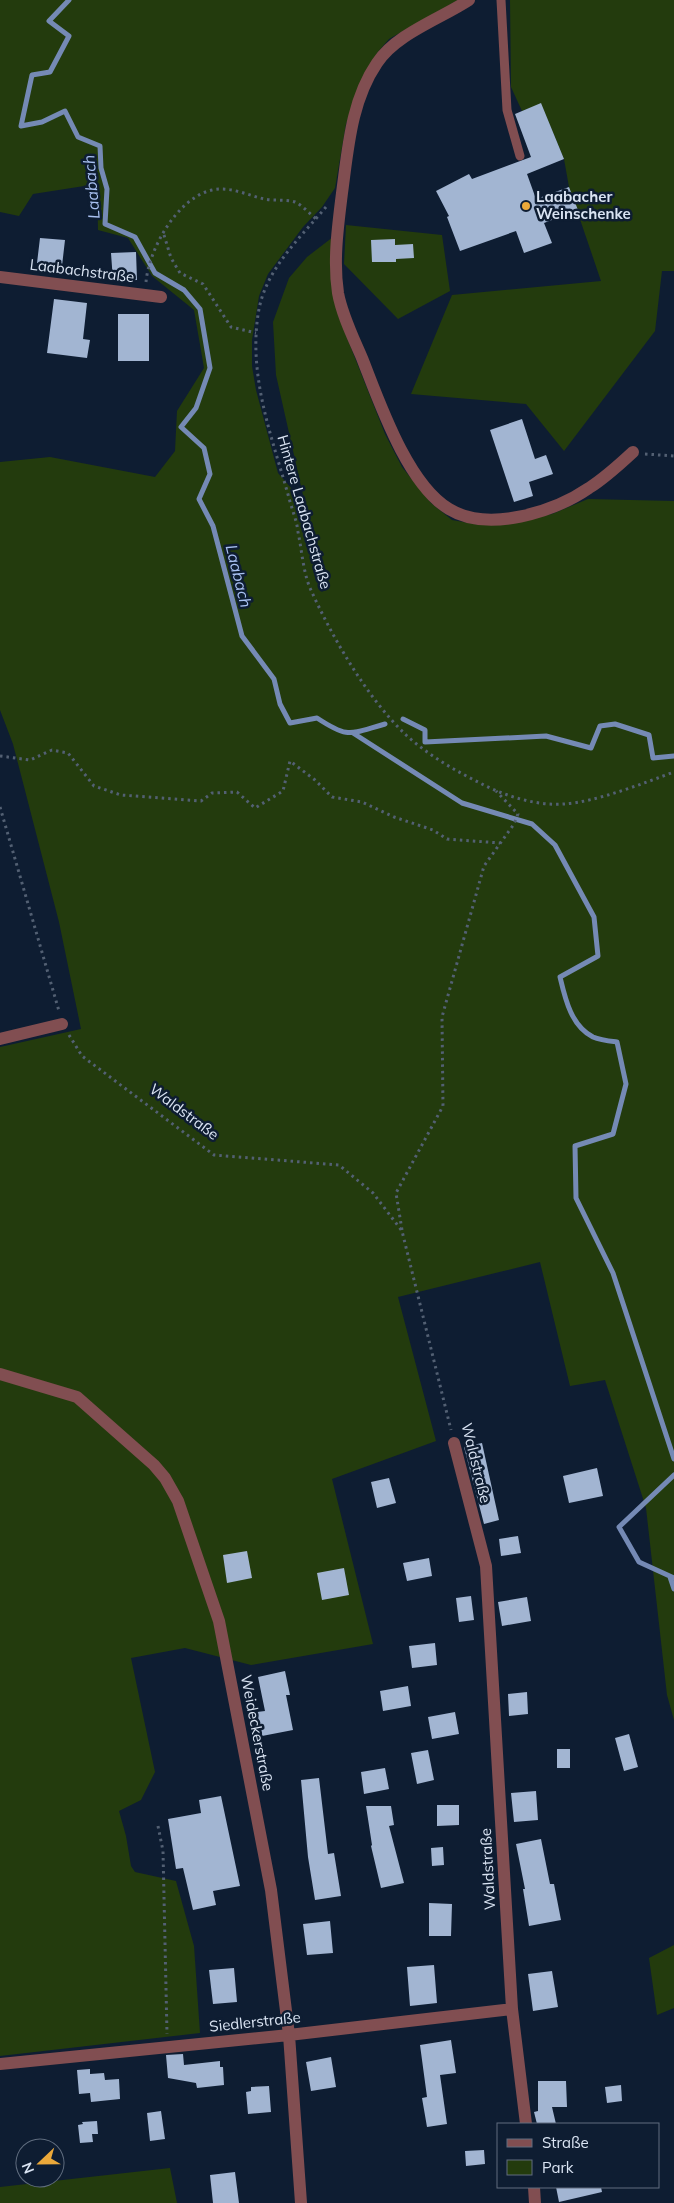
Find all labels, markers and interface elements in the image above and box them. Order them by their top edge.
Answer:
water label: Laabach [78,154,104,220]
place label: Laabacher Weinschenke [536,187,631,223]
marker: Laabacher Weinschenke [520,200,532,212]
street label: Laabachstraße [29,255,135,286]
street label: Hintere Laabachstraße [273,433,336,591]
water label: Laabach [222,542,256,610]
street label: Waldstraße [146,1079,223,1144]
street label: Waldstraße [457,1421,496,1505]
street label: Weideckerstraße [237,1673,278,1793]
street label: Waldstraße [476,1828,499,1910]
street label: Siedlerstraße [208,2007,302,2036]
legend [497,2123,659,2188]
text: Straße [542,2133,589,2152]
north arrow [15,2138,65,2188]
text: Park [542,2158,574,2177]
text: N [18,2160,38,2176]

